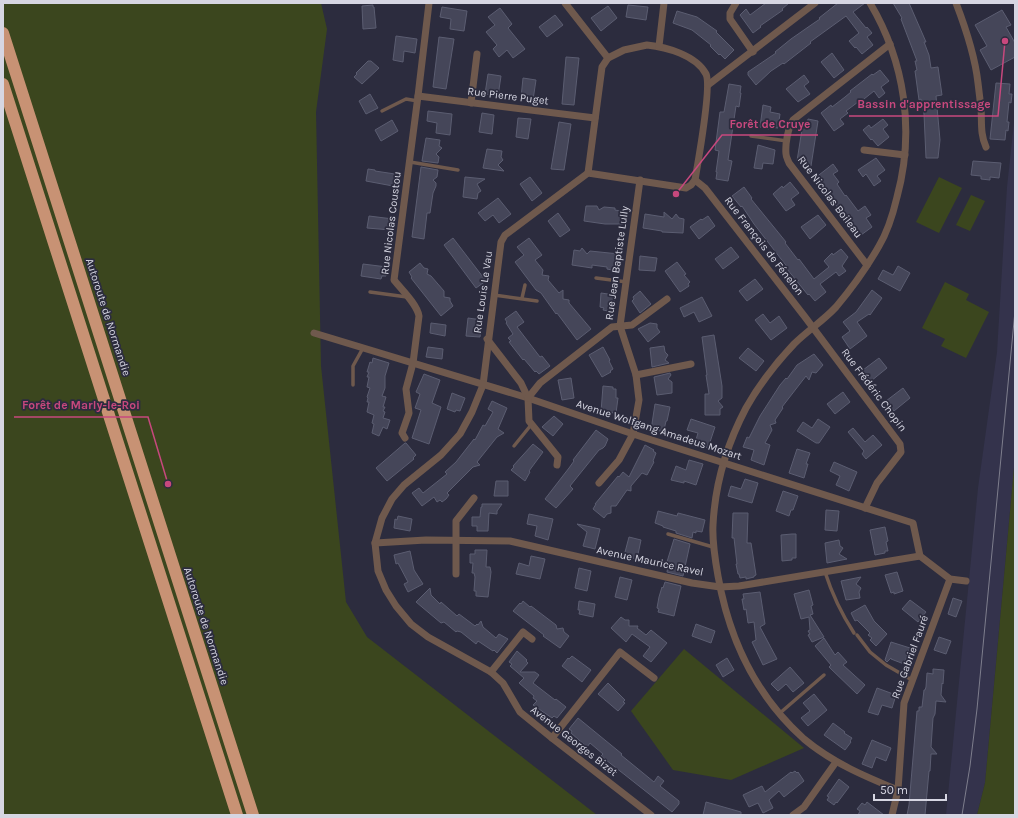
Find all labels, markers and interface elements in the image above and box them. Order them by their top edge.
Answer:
street label: Rue Pierre Puget [467,85,549,107]
callout: Bassin d'apprentissage [849,92,998,116]
text: Bassin d'apprentissage [857,97,991,111]
callout: Forêt de Cruye [722,111,818,135]
text: Forêt de Cruye [730,117,810,131]
street label: Rue Nicolas Boileau [795,153,865,241]
street label: Rue Nicolas Coustou [378,171,404,275]
street label: Rue François de Fénelon [722,194,806,298]
street label: Rue Jean Baptiste Lully [603,205,631,321]
street label: Rue Louis Le Vau [471,250,495,334]
street label: Autoroute de Normandie [83,257,133,378]
street label: Rue Frédéric Chopin [839,346,909,434]
callout: Forêt de Marly-le-Roi [14,393,148,417]
street label: Avenue Wolfgang Amadeus Mozart [575,397,743,463]
text: Forêt de Marly-le-Roi [22,398,140,412]
street label: Avenue Maurice Ravel [595,543,705,579]
street label: Autoroute de Normandie [181,566,231,687]
street label: Rue Gabriel Fauré [889,613,931,700]
street label: Avenue Georges Bizet [528,703,620,779]
scale bar [874,776,946,802]
text: 50 m [880,783,908,797]

